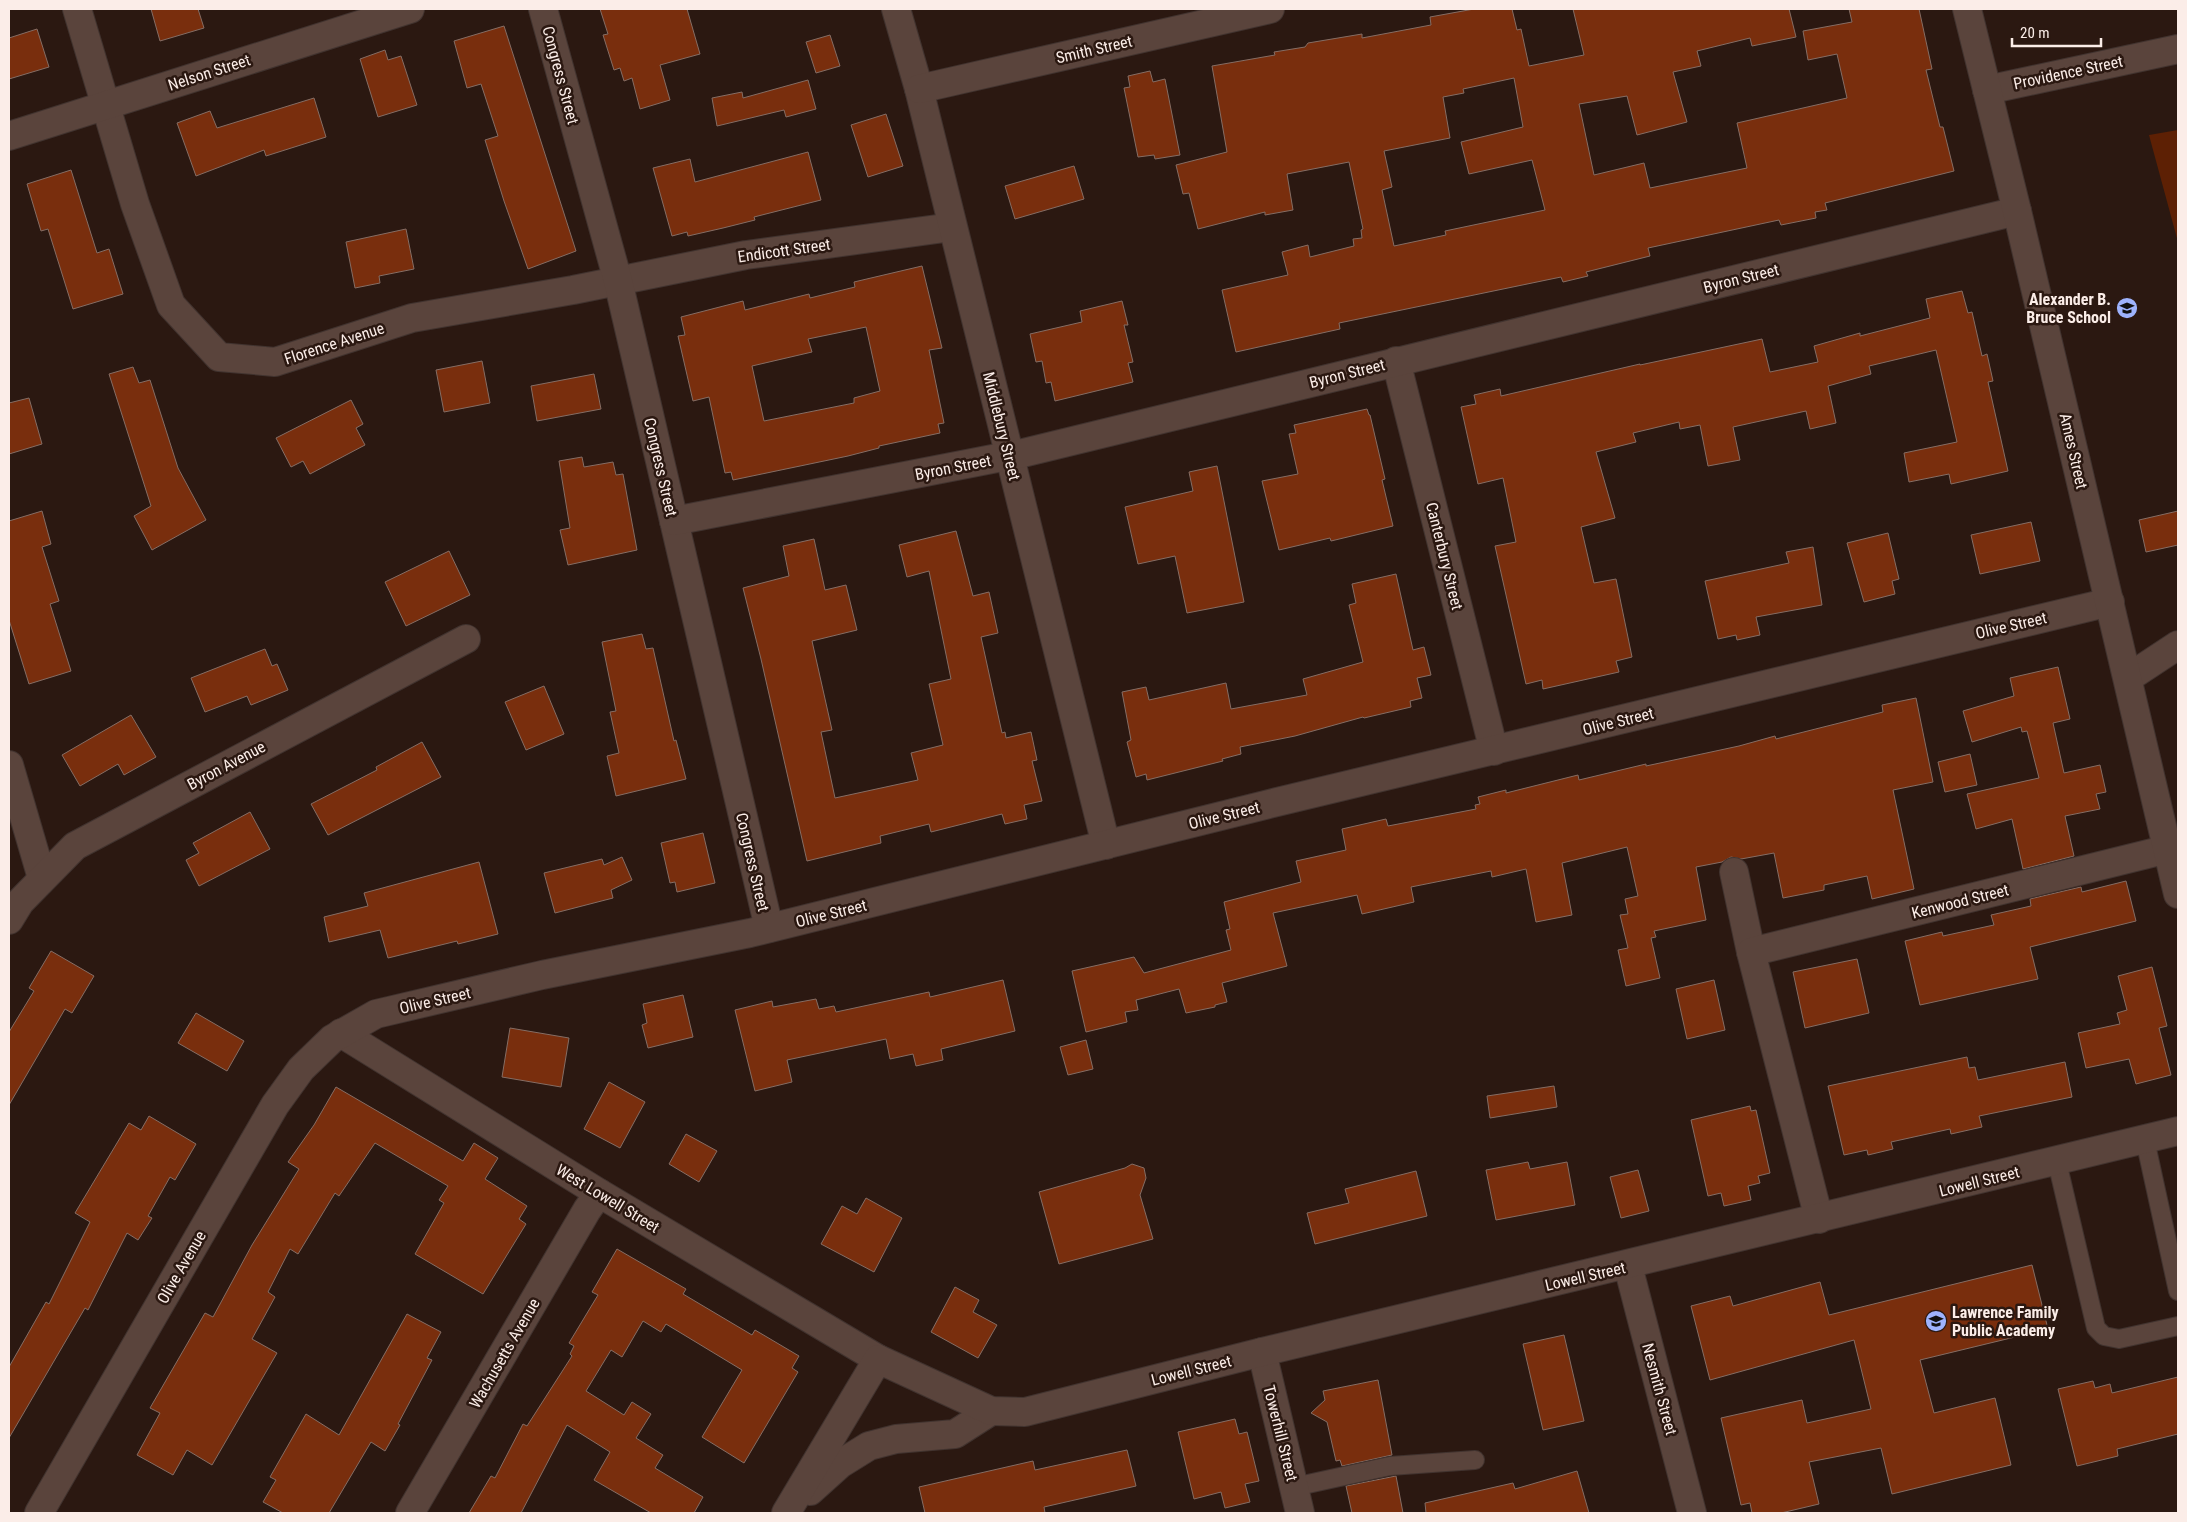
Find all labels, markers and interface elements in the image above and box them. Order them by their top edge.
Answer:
scale bar [2012,15,2101,47]
street label: Congress Street [538,24,583,126]
text: 20 m [2020,24,2050,42]
street label: Smith Street [1054,31,1134,67]
street label: Nelson Street [166,50,253,95]
street label: Providence Street [2012,52,2125,93]
street label: Endicott Street [737,235,832,266]
street label: Byron Street [1701,260,1781,297]
place label: Alexander B. Bruce School [2026,290,2111,327]
school or university icon: Alexander B. Bruce School [2115,296,2139,320]
street label: Florence Avenue [282,318,387,369]
street label: Byron Street [1307,355,1387,392]
street label: Middlebury Street [979,370,1024,483]
street label: Ames Street [2056,411,2092,491]
street label: Congress Street [640,416,681,519]
street label: Byron Street [913,451,993,484]
street label: Canterbury Street [1422,500,1467,612]
street label: Olive Street [1974,608,2049,643]
street label: Olive Street [1581,703,1656,739]
street label: Byron Avenue [184,737,269,794]
street label: Olive Street [1187,797,1262,833]
street label: Congress Street [732,811,773,914]
street label: Kenwood Street [1910,880,2011,923]
street label: Olive Street [794,895,869,931]
street label: Olive Street [398,983,473,1018]
street label: West Lowell Street [553,1160,663,1237]
street label: Lowell Street [1937,1162,2021,1201]
street label: Olive Avenue [153,1227,210,1307]
street label: Lowell Street [1543,1258,1627,1295]
street label: Wachusetts Avenue [465,1295,544,1412]
place label: Lawrence Family Public Academy [1952,1303,2059,1340]
school or university icon: Lawrence Family Public Academy [1924,1309,1948,1333]
street label: Nesmith Street [1638,1341,1681,1437]
street label: Lowell Street [1149,1351,1233,1390]
street label: Towerhill Street [1259,1383,1302,1483]

